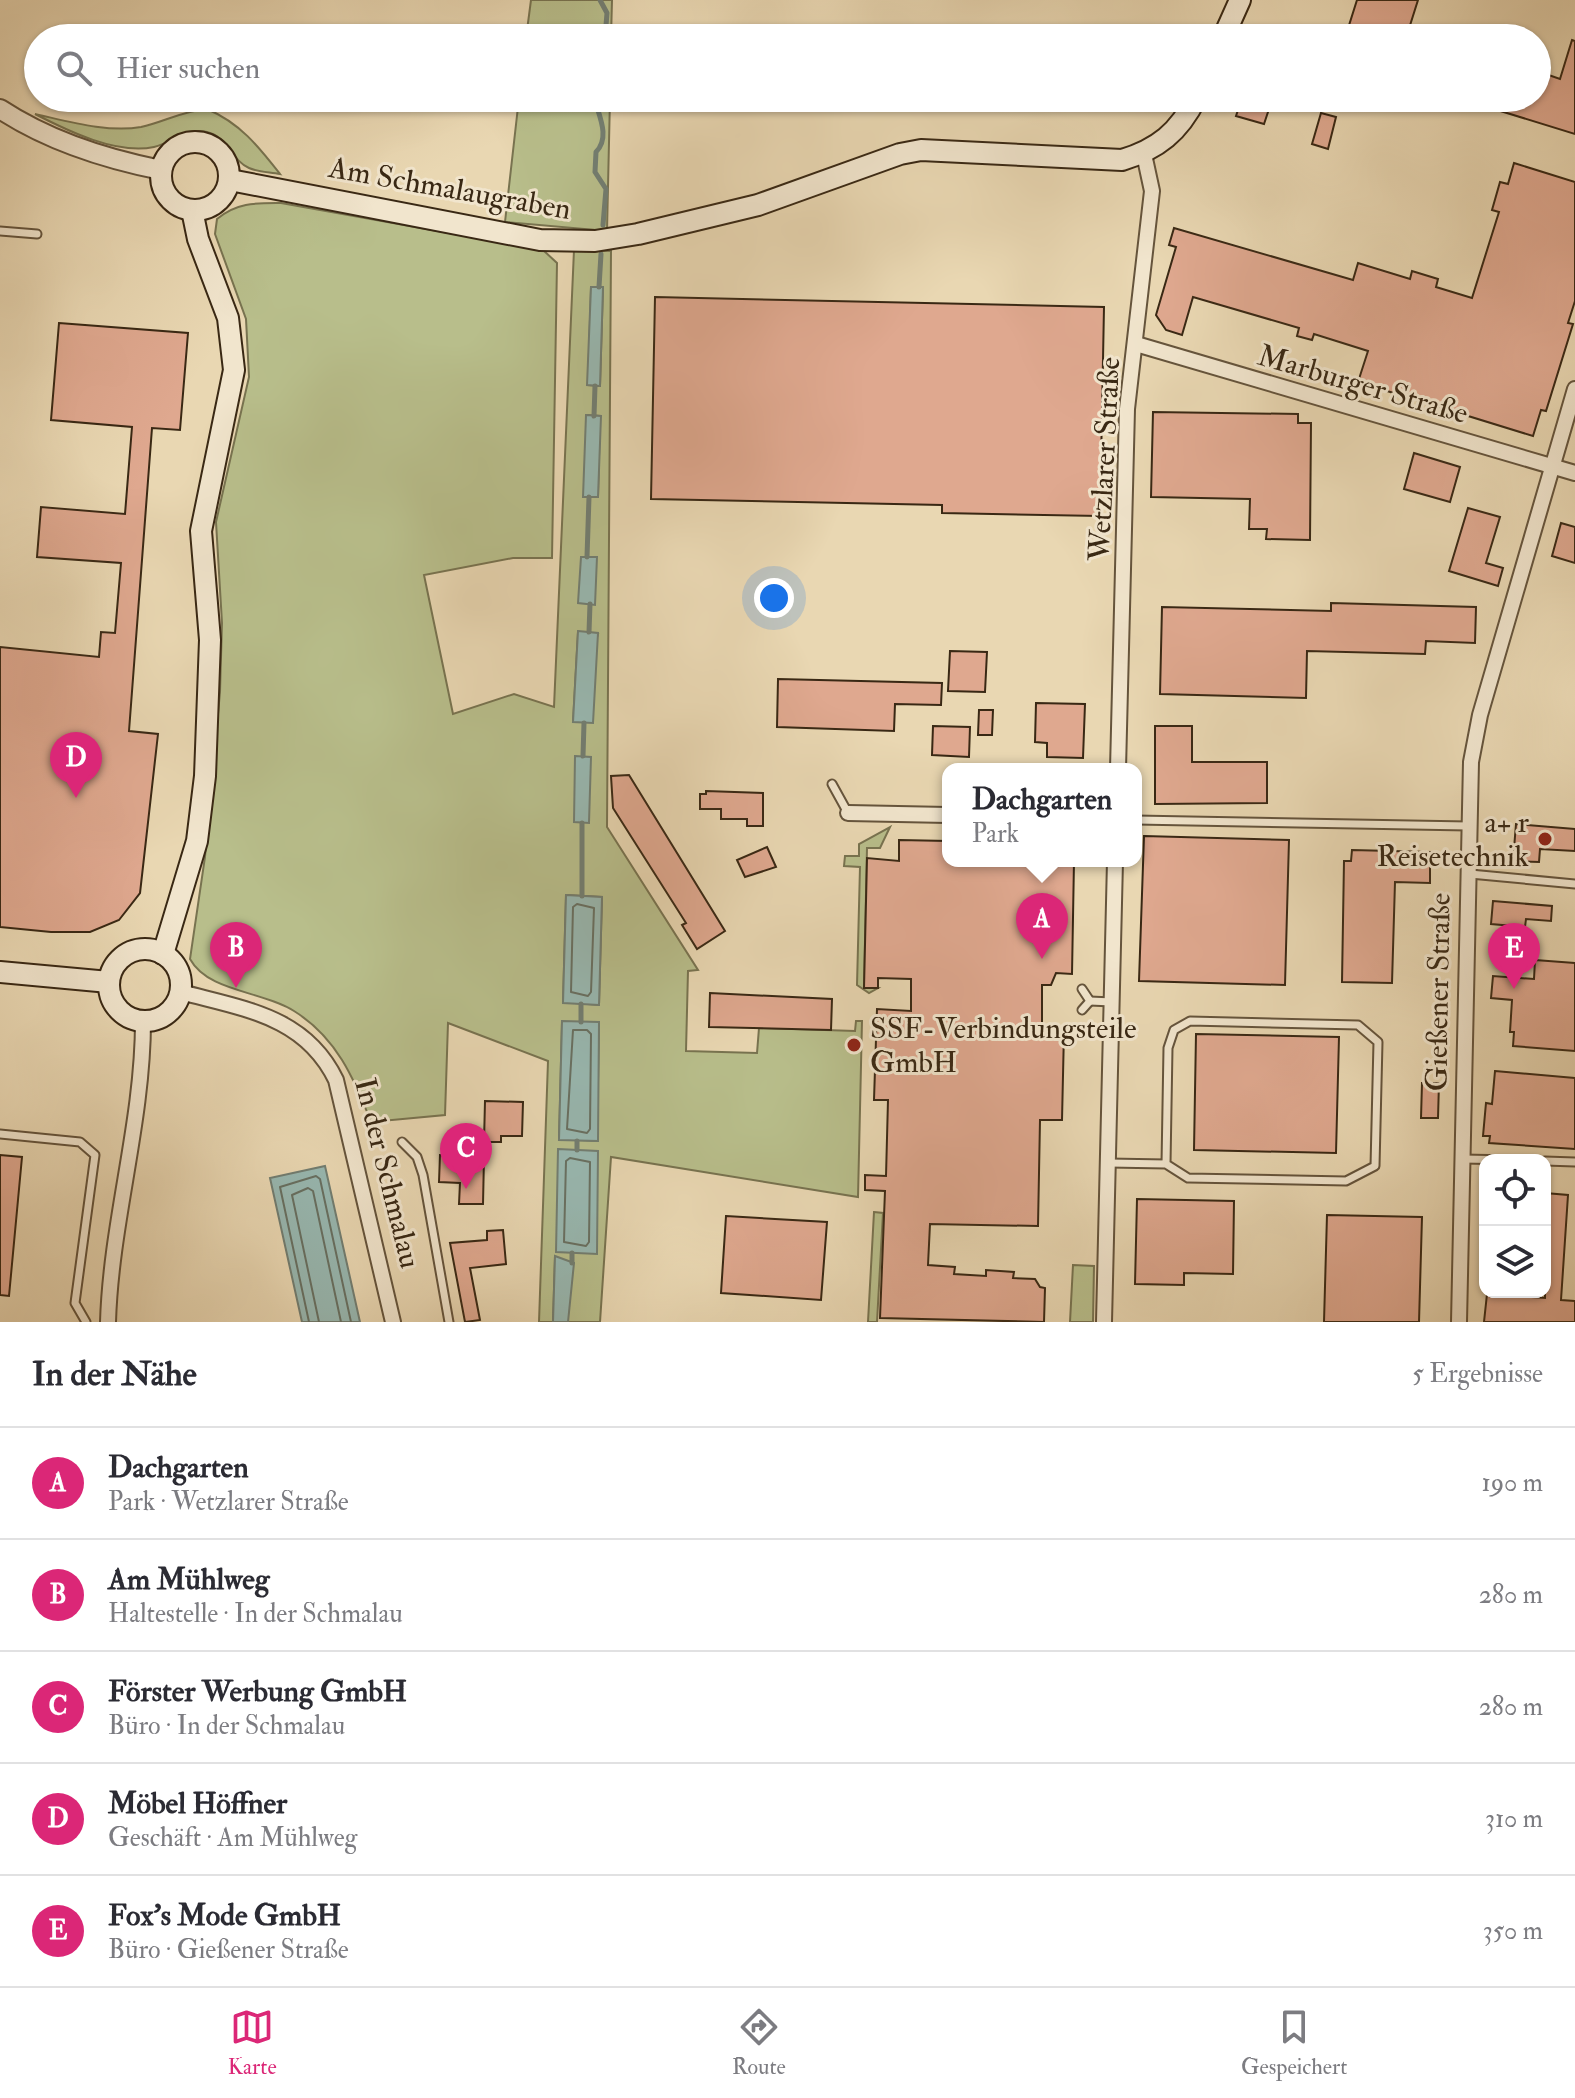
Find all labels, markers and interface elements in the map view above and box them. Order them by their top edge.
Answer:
search box [24,24,1551,112]
icon: search [52,46,96,90]
text: Hier suchen [116,50,260,87]
street label: Am Schmalaugraben [325,149,574,228]
street label: Marburger Straße [1253,337,1472,432]
street label: Wetzlarer Straße [1081,356,1128,563]
your location [754,578,794,618]
pin: D [50,732,102,798]
popup [942,763,1142,867]
text: Dachgarten [972,781,1112,818]
place label: a+ r Reisetechnik [1376,804,1529,875]
text: Park [972,818,1019,850]
marker: a+ r Reisetechnik [1536,830,1554,848]
street label: Gießener Straße [1418,892,1459,1092]
pin: A [1016,893,1068,959]
pin: B [210,922,262,988]
pin: E [1488,923,1540,989]
place label: SSF-Verbindungsteile GmbH [870,1010,1136,1081]
marker: SSF-Verbindungsteile GmbH [845,1036,863,1054]
street label: In der Schmalau [346,1074,429,1272]
pin: C [440,1123,492,1189]
map controls [1479,1154,1551,1298]
button: locate [1479,1154,1551,1226]
button: layers [1479,1226,1551,1298]
text: In der Nähe [32,1353,197,1396]
text: 5 Ergebnisse [1412,1358,1543,1390]
text: Dachgarten [108,1449,249,1486]
text: A [50,1467,66,1499]
text: 190 m [1482,1467,1543,1499]
text: Park · Wetzlarer Straße [108,1486,349,1518]
text: Am Mühlweg [108,1561,270,1598]
text: B [49,1579,67,1611]
text: 280 m [1479,1579,1543,1611]
text: Haltestelle · In der Schmalau [108,1598,403,1630]
text: Förster Werbung GmbH [108,1673,407,1710]
text: C [48,1691,68,1723]
text: 280 m [1479,1691,1543,1723]
text: Büro · In der Schmalau [108,1710,345,1742]
text: Möbel Höffner [108,1785,287,1822]
text: D [47,1803,69,1835]
text: 310 m [1485,1803,1543,1835]
text: Geschäft · Am Mühlweg [108,1822,357,1854]
text: Fox's Mode GmbH [108,1897,341,1934]
text: E [49,1915,67,1947]
text: 350 m [1483,1915,1543,1947]
text: Büro · Gießener Straße [108,1934,349,1966]
tab: Karte [228,2005,277,2081]
tab: Route [732,2005,786,2081]
tab: Gespeichert [1241,2005,1347,2081]

